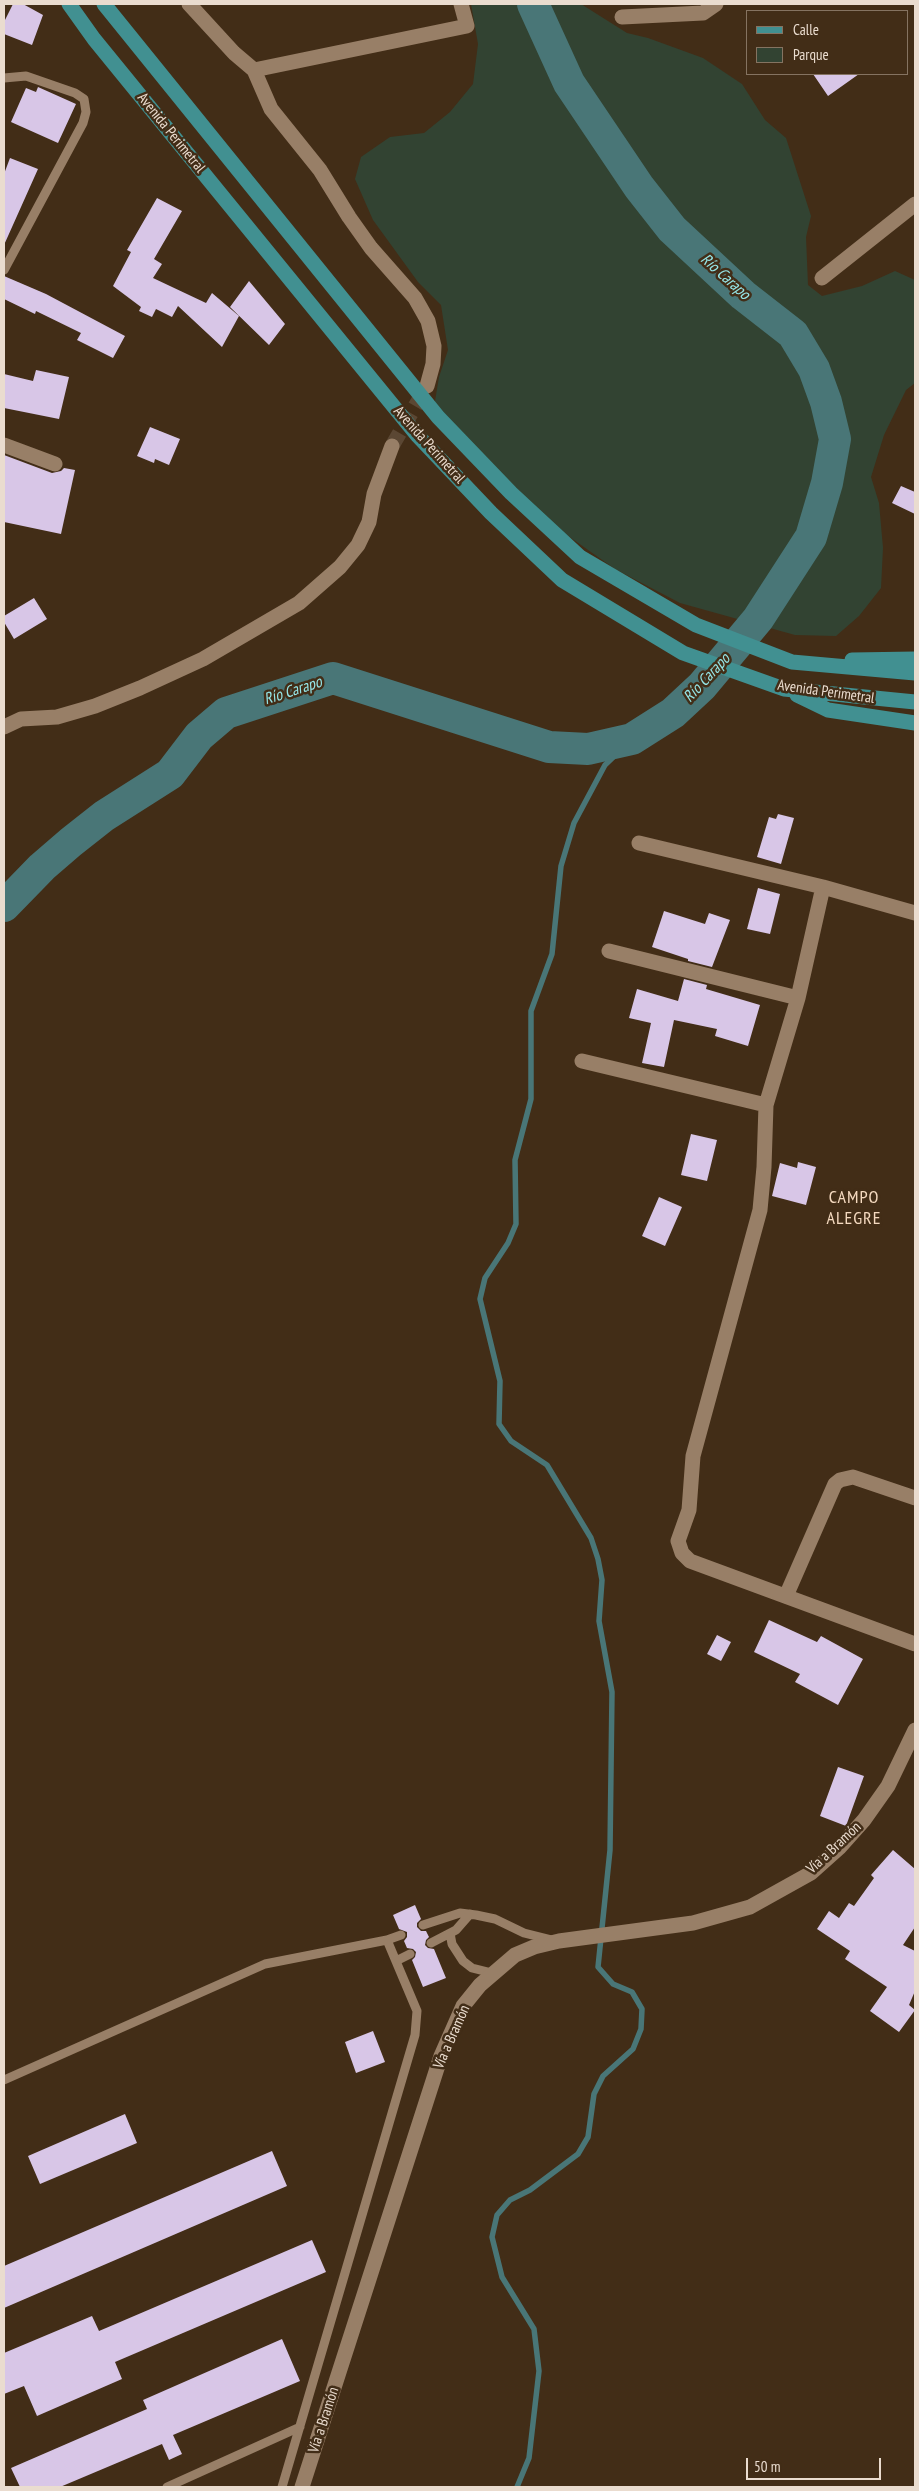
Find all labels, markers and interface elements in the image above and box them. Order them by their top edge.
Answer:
legend [746,10,909,75]
text: Calle [793,20,819,39]
text: Parque [793,45,829,64]
street label: Avenida Perimetral [133,89,209,177]
water label: Río Carapo [696,250,754,304]
street label: Avenida Perimetral [390,403,468,487]
water label: Río Carapo [680,650,734,706]
water label: Río Carapo [262,673,324,709]
street label: Avenida Perimetral [776,676,876,708]
district label: CAMPO ALEGRE [826,1187,882,1230]
street label: Vía a Bramón [803,1818,865,1878]
street label: Vía a Bramón [430,2002,474,2072]
street label: Vía a Bramón [305,2385,343,2455]
scale bar [749,2448,884,2480]
text: 50 m [754,2457,780,2476]

